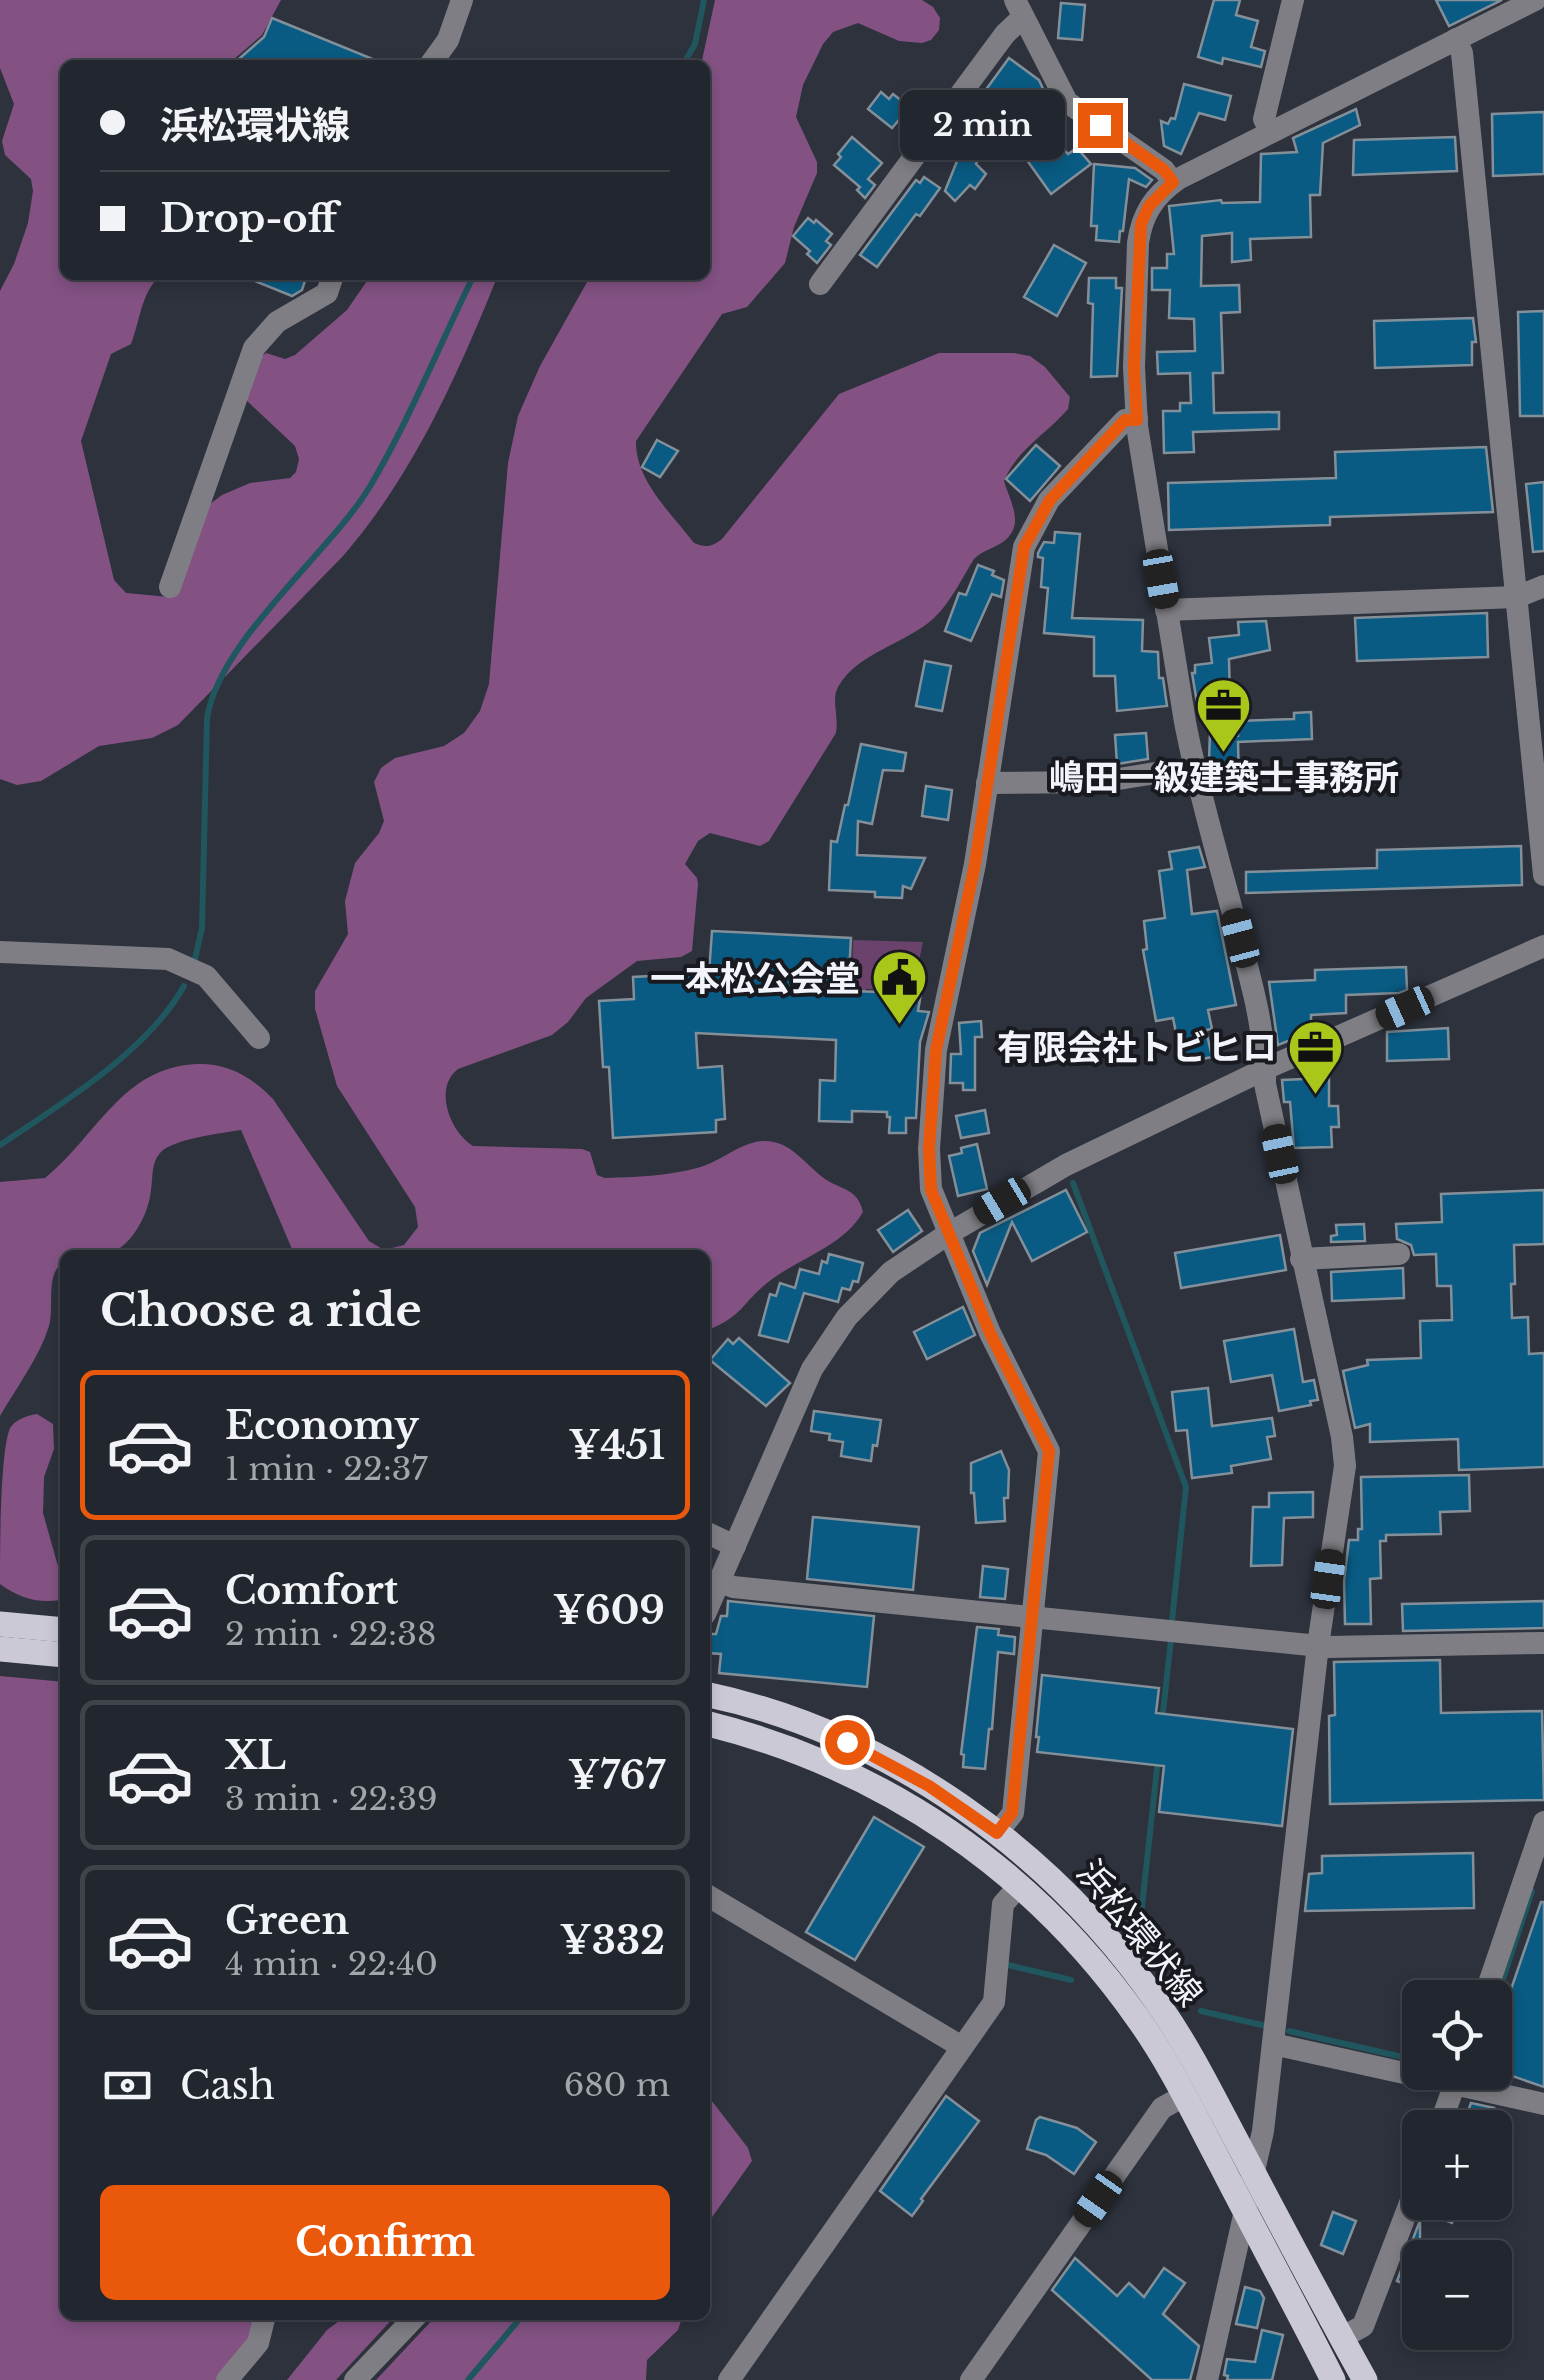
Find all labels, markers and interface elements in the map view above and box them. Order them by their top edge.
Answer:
callout: 2 min [900,90,1065,160]
text: 浜松環状線 [160,102,350,149]
route end [1078,103,1123,148]
text: 2 min [933,105,1032,145]
text: Drop-off [160,195,337,242]
car [1141,547,1181,611]
office icon: 嶋田一級建築士事務所 [1194,676,1254,755]
place label: 嶋田一級建築士事務所 [1049,756,1399,799]
car [1218,905,1262,971]
public building icon: 一本松公会堂 [869,948,929,1027]
place label: 一本松公会堂 [650,957,860,1000]
car [1371,982,1439,1034]
office icon: 有限会社トビヒロ [1286,1017,1346,1096]
place label: 有限会社トビヒロ [997,1026,1277,1069]
car [1259,1122,1301,1186]
car [969,1173,1035,1229]
text: Choose a ride [100,1282,422,1338]
icon: car [105,1400,195,1490]
text: Economy [225,1402,419,1449]
text: ¥451 [568,1422,665,1469]
text: 1 min · 22:37 [225,1449,428,1489]
car [1309,1547,1347,1611]
icon: car [105,1565,195,1655]
text: Comfort [225,1567,398,1614]
text: ¥609 [553,1587,665,1634]
text: 2 min · 22:38 [225,1614,436,1654]
route start [825,1720,870,1765]
icon: car [105,1730,195,1820]
text: XL [225,1732,286,1779]
text: ¥767 [568,1752,665,1799]
text: 3 min · 22:39 [225,1779,438,1819]
street label: 浜松環状線 [1068,1851,1212,2015]
icon: car [105,1895,195,1985]
text: Green [225,1897,349,1944]
text: ¥332 [560,1917,665,1964]
text: 4 min · 22:40 [225,1944,438,1984]
map controls [1402,1980,1512,2350]
button: locate [1402,1980,1512,2090]
icon: cash [100,2058,155,2113]
text: Cash [180,2062,275,2109]
text: 680 m [564,2065,670,2105]
button: + [1402,2110,1512,2220]
car [1069,2166,1127,2232]
button: Confirm [100,2185,670,2300]
button: − [1402,2240,1512,2350]

